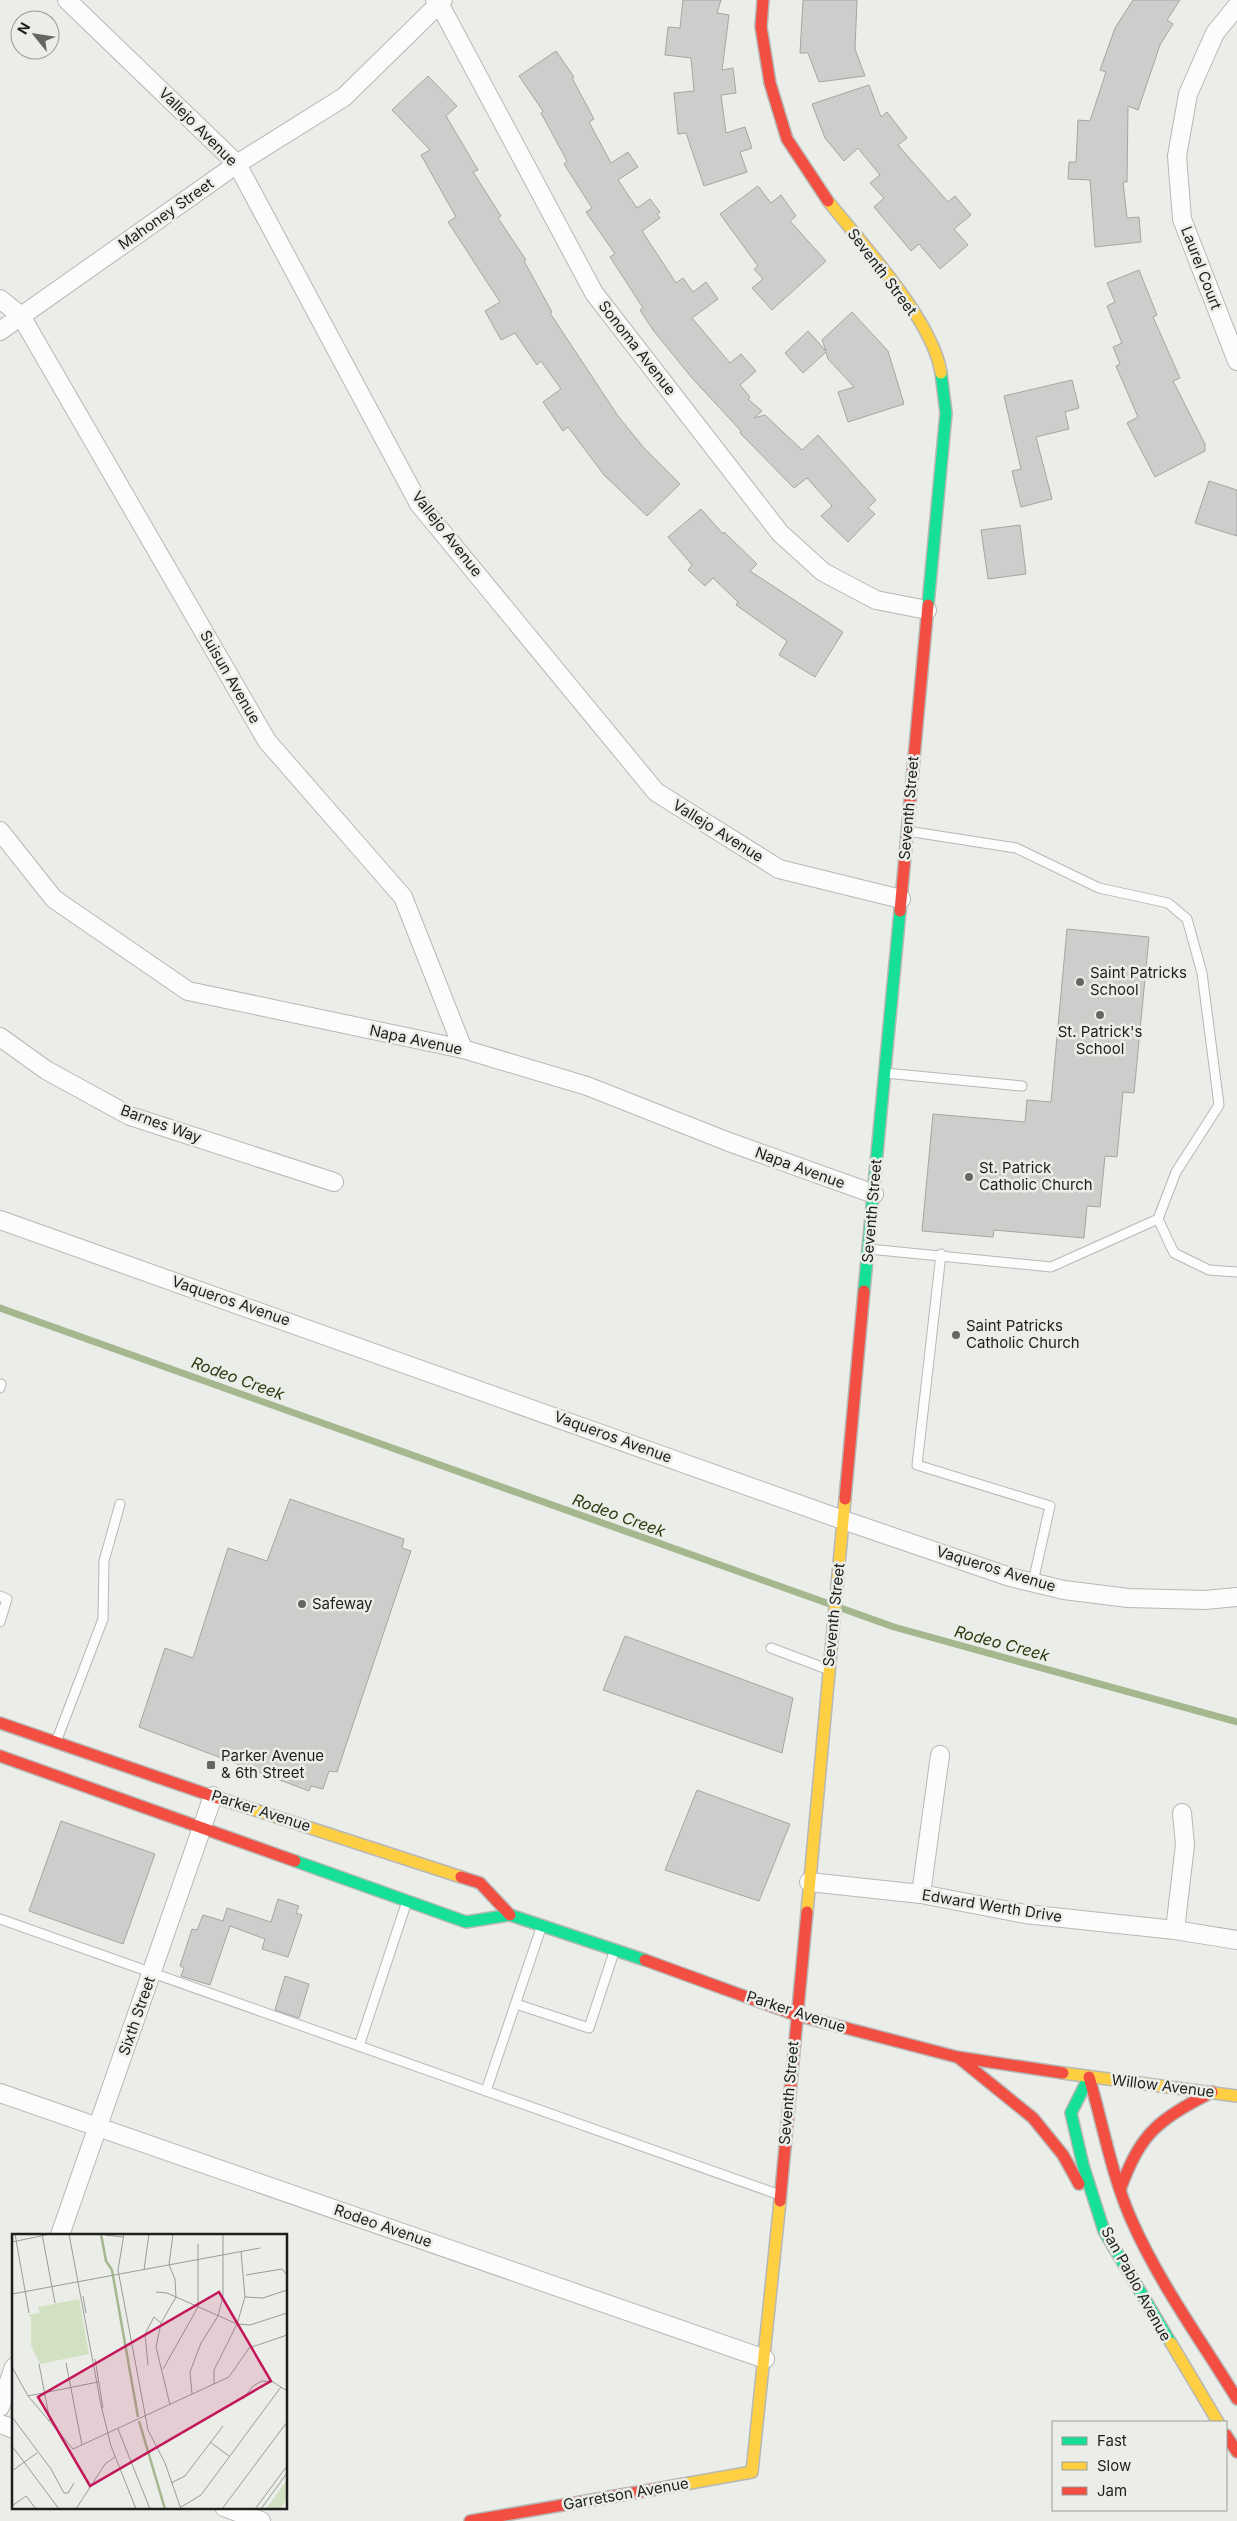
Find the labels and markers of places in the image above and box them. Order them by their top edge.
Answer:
place label: Saint Patricks School [1090,963,1187,999]
marker: Saint Patricks School [1074,976,1086,988]
marker: St. Patrick's School [1094,1009,1106,1021]
place label: St. Patrick's School [1058,1022,1142,1058]
place label: St. Patrick Catholic Church [979,1158,1093,1194]
marker: St. Patrick Catholic Church [963,1171,975,1183]
place label: Saint Patricks Catholic Church [966,1316,1080,1352]
marker: Saint Patricks Catholic Church [950,1329,962,1341]
place label: Safeway [312,1594,373,1613]
marker: Safeway [296,1598,308,1610]
place label: Parker Avenue & 6th Street [221,1746,324,1782]
marker: Parker Avenue & 6th Street [205,1759,217,1771]

